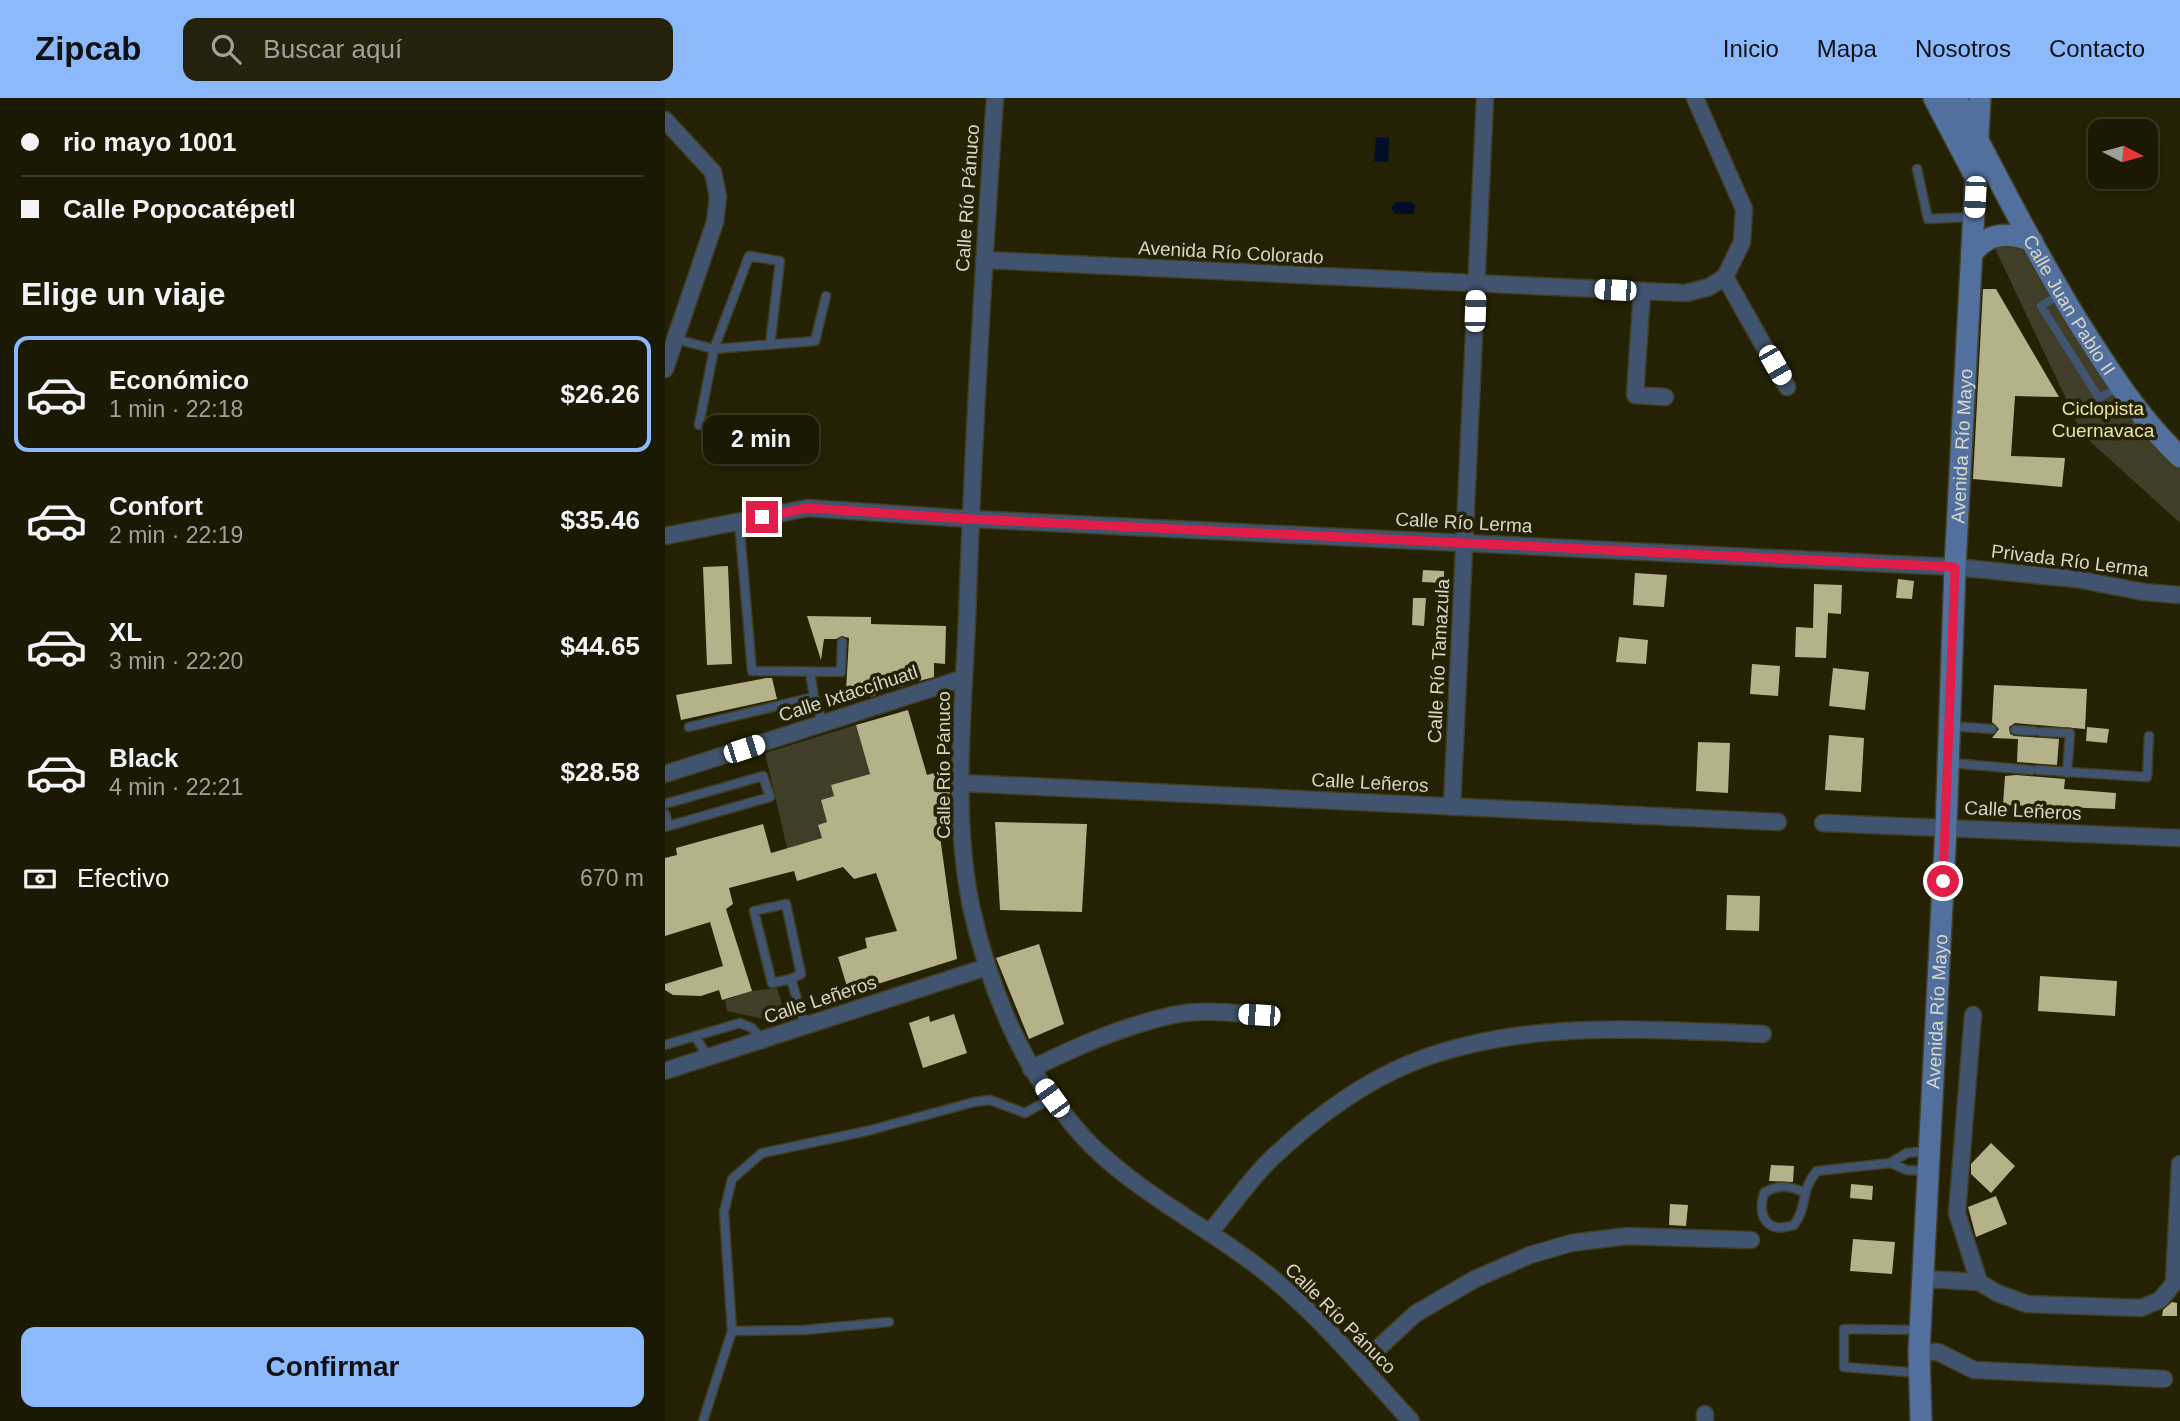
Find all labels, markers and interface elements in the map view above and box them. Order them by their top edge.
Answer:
search box [183,18,673,81]
text: Zipcab [35,30,141,67]
icon: search [207,30,245,68]
text: Buscar aquí [263,34,402,64]
text: Inicio [1723,35,1779,62]
text: Mapa [1817,35,1877,62]
text: Nosotros [1915,35,2011,62]
text: Contacto [2049,35,2145,62]
north arrow [2088,119,2158,189]
map controls [2088,119,2158,189]
street label: Calle Río Pánuco [952,124,983,273]
text: rio mayo 1001 [63,127,236,157]
car [1964,175,1987,219]
text: Calle Popocatépetl [63,194,296,224]
street label: Calle Juan Pablo II [2019,231,2119,379]
street label: Avenida Río Colorado [1138,237,1324,268]
text: Elige un viaje [21,276,226,312]
car [1594,278,1637,302]
car [1464,290,1487,332]
car [1756,342,1795,388]
icon: car [25,363,88,426]
text: Económico [109,365,249,395]
street label: Avenida Río Mayo [1947,368,1977,524]
text: $26.26 [560,379,640,409]
text: 1 min · 22:18 [109,396,243,422]
park label: Ciclopista Cuernavaca [2052,398,2155,441]
callout: 2 min [704,416,820,464]
text: 2 min [731,426,791,452]
icon: car [25,489,88,552]
text: Confort [109,491,203,521]
route end [746,501,778,533]
text: $35.46 [560,505,640,535]
street label: Calle Río Lerma [1395,508,1533,537]
text: 2 min · 22:19 [109,522,243,548]
street label: Privada Río Lerma [1990,540,2150,581]
street label: Calle Río Tamazula [1424,578,1453,744]
icon: car [25,615,88,678]
text: XL [109,617,142,647]
text: $44.65 [560,631,640,661]
text: 3 min · 22:20 [109,648,243,674]
street label: Calle Ixtaccíhuatl [776,661,920,726]
street label: Calle Río Pánuco [933,691,954,839]
car [721,733,768,765]
icon: car [25,741,88,804]
text: Black [109,743,178,773]
text: $28.58 [560,757,640,787]
street label: Calle Leñeros [1311,769,1429,796]
text: 4 min · 22:21 [109,774,243,800]
street label: Calle Leñeros [1964,797,2082,824]
icon: cash [21,860,59,898]
text: Efectivo [77,863,170,893]
text: 670 m [580,865,644,891]
route start [1927,865,1959,897]
street label: Avenida Río Mayo [1923,934,1951,1089]
street label: Calle Leñeros [761,971,879,1028]
car [1238,1003,1281,1027]
car [1032,1075,1073,1121]
street label: Calle Río Pánuco [1281,1259,1400,1378]
button: Confirmar [21,1327,644,1407]

